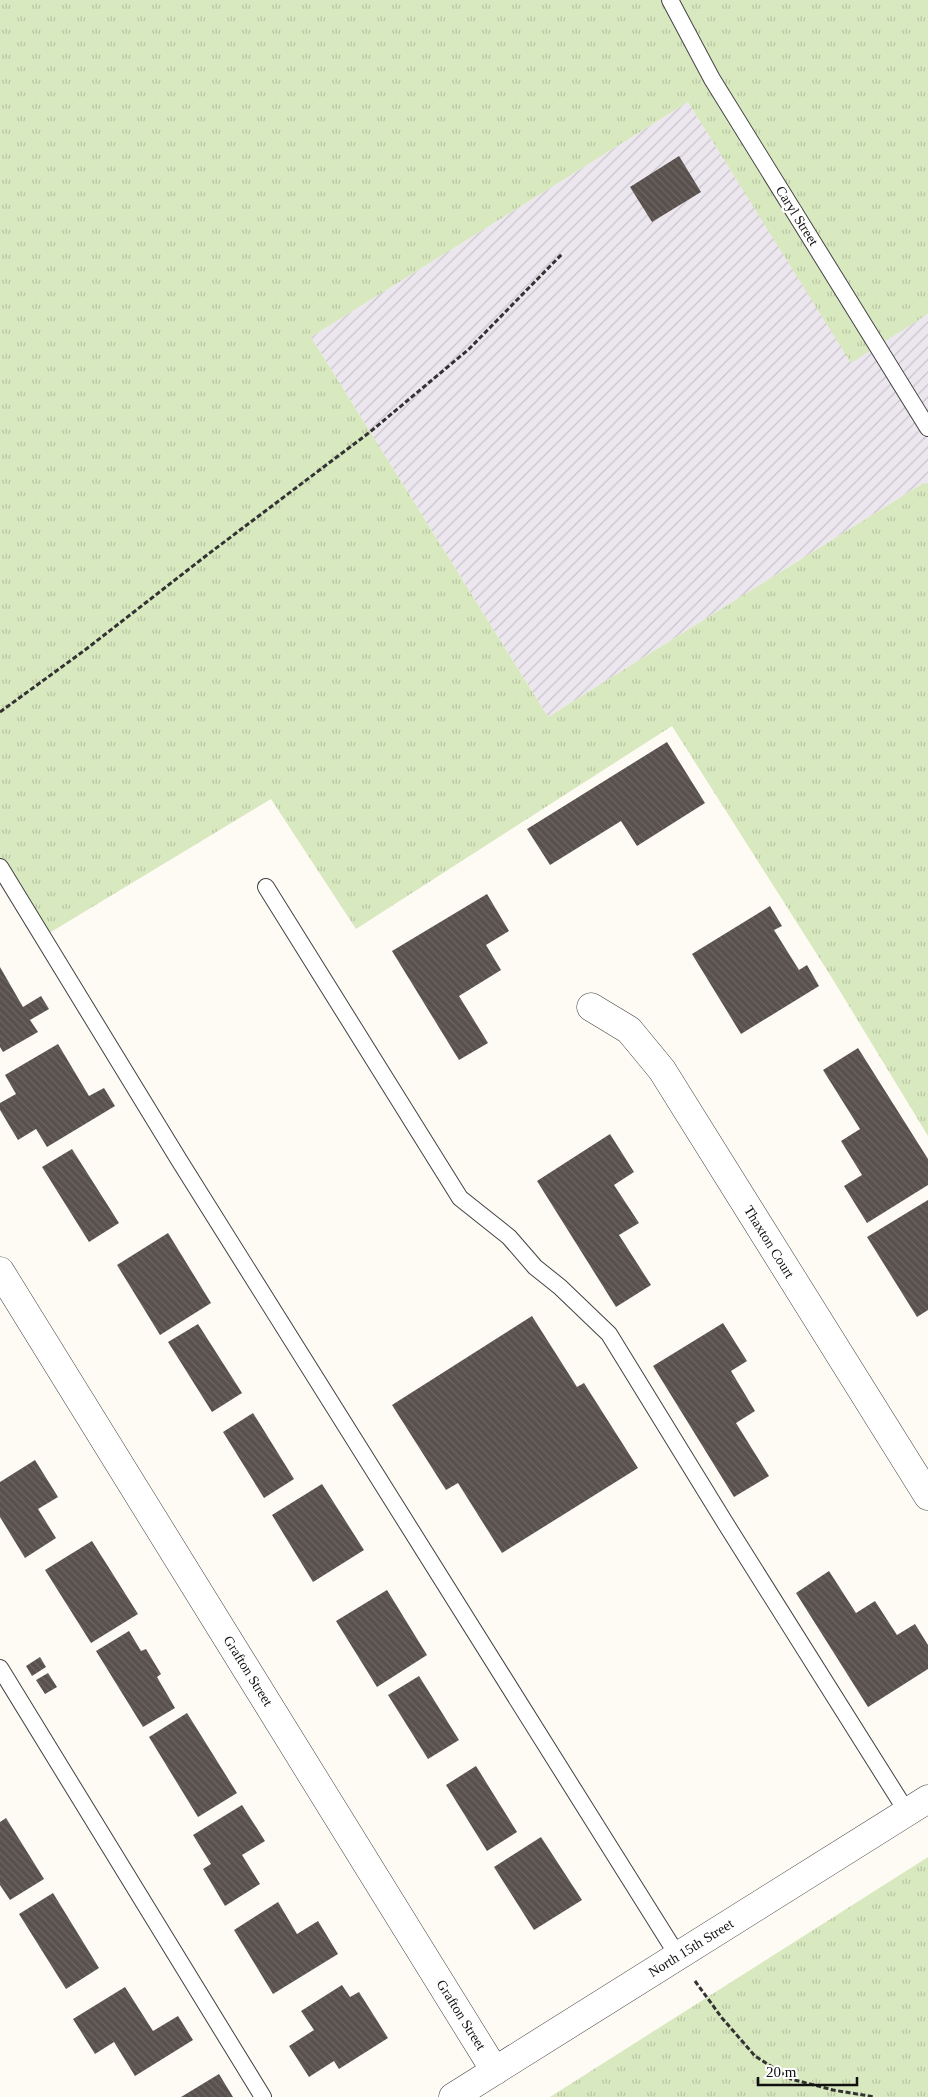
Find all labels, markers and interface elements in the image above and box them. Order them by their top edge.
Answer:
street label: Caryl Street [773,184,821,249]
street label: Thaxton Court [741,1203,797,1281]
street label: Grafton Street [221,1633,276,1709]
street label: North 15th Street [646,1916,736,1980]
street label: Grafton Street [434,1977,489,2053]
scale bar [758,2054,857,2086]
text: 20 m [766,2064,797,2080]

